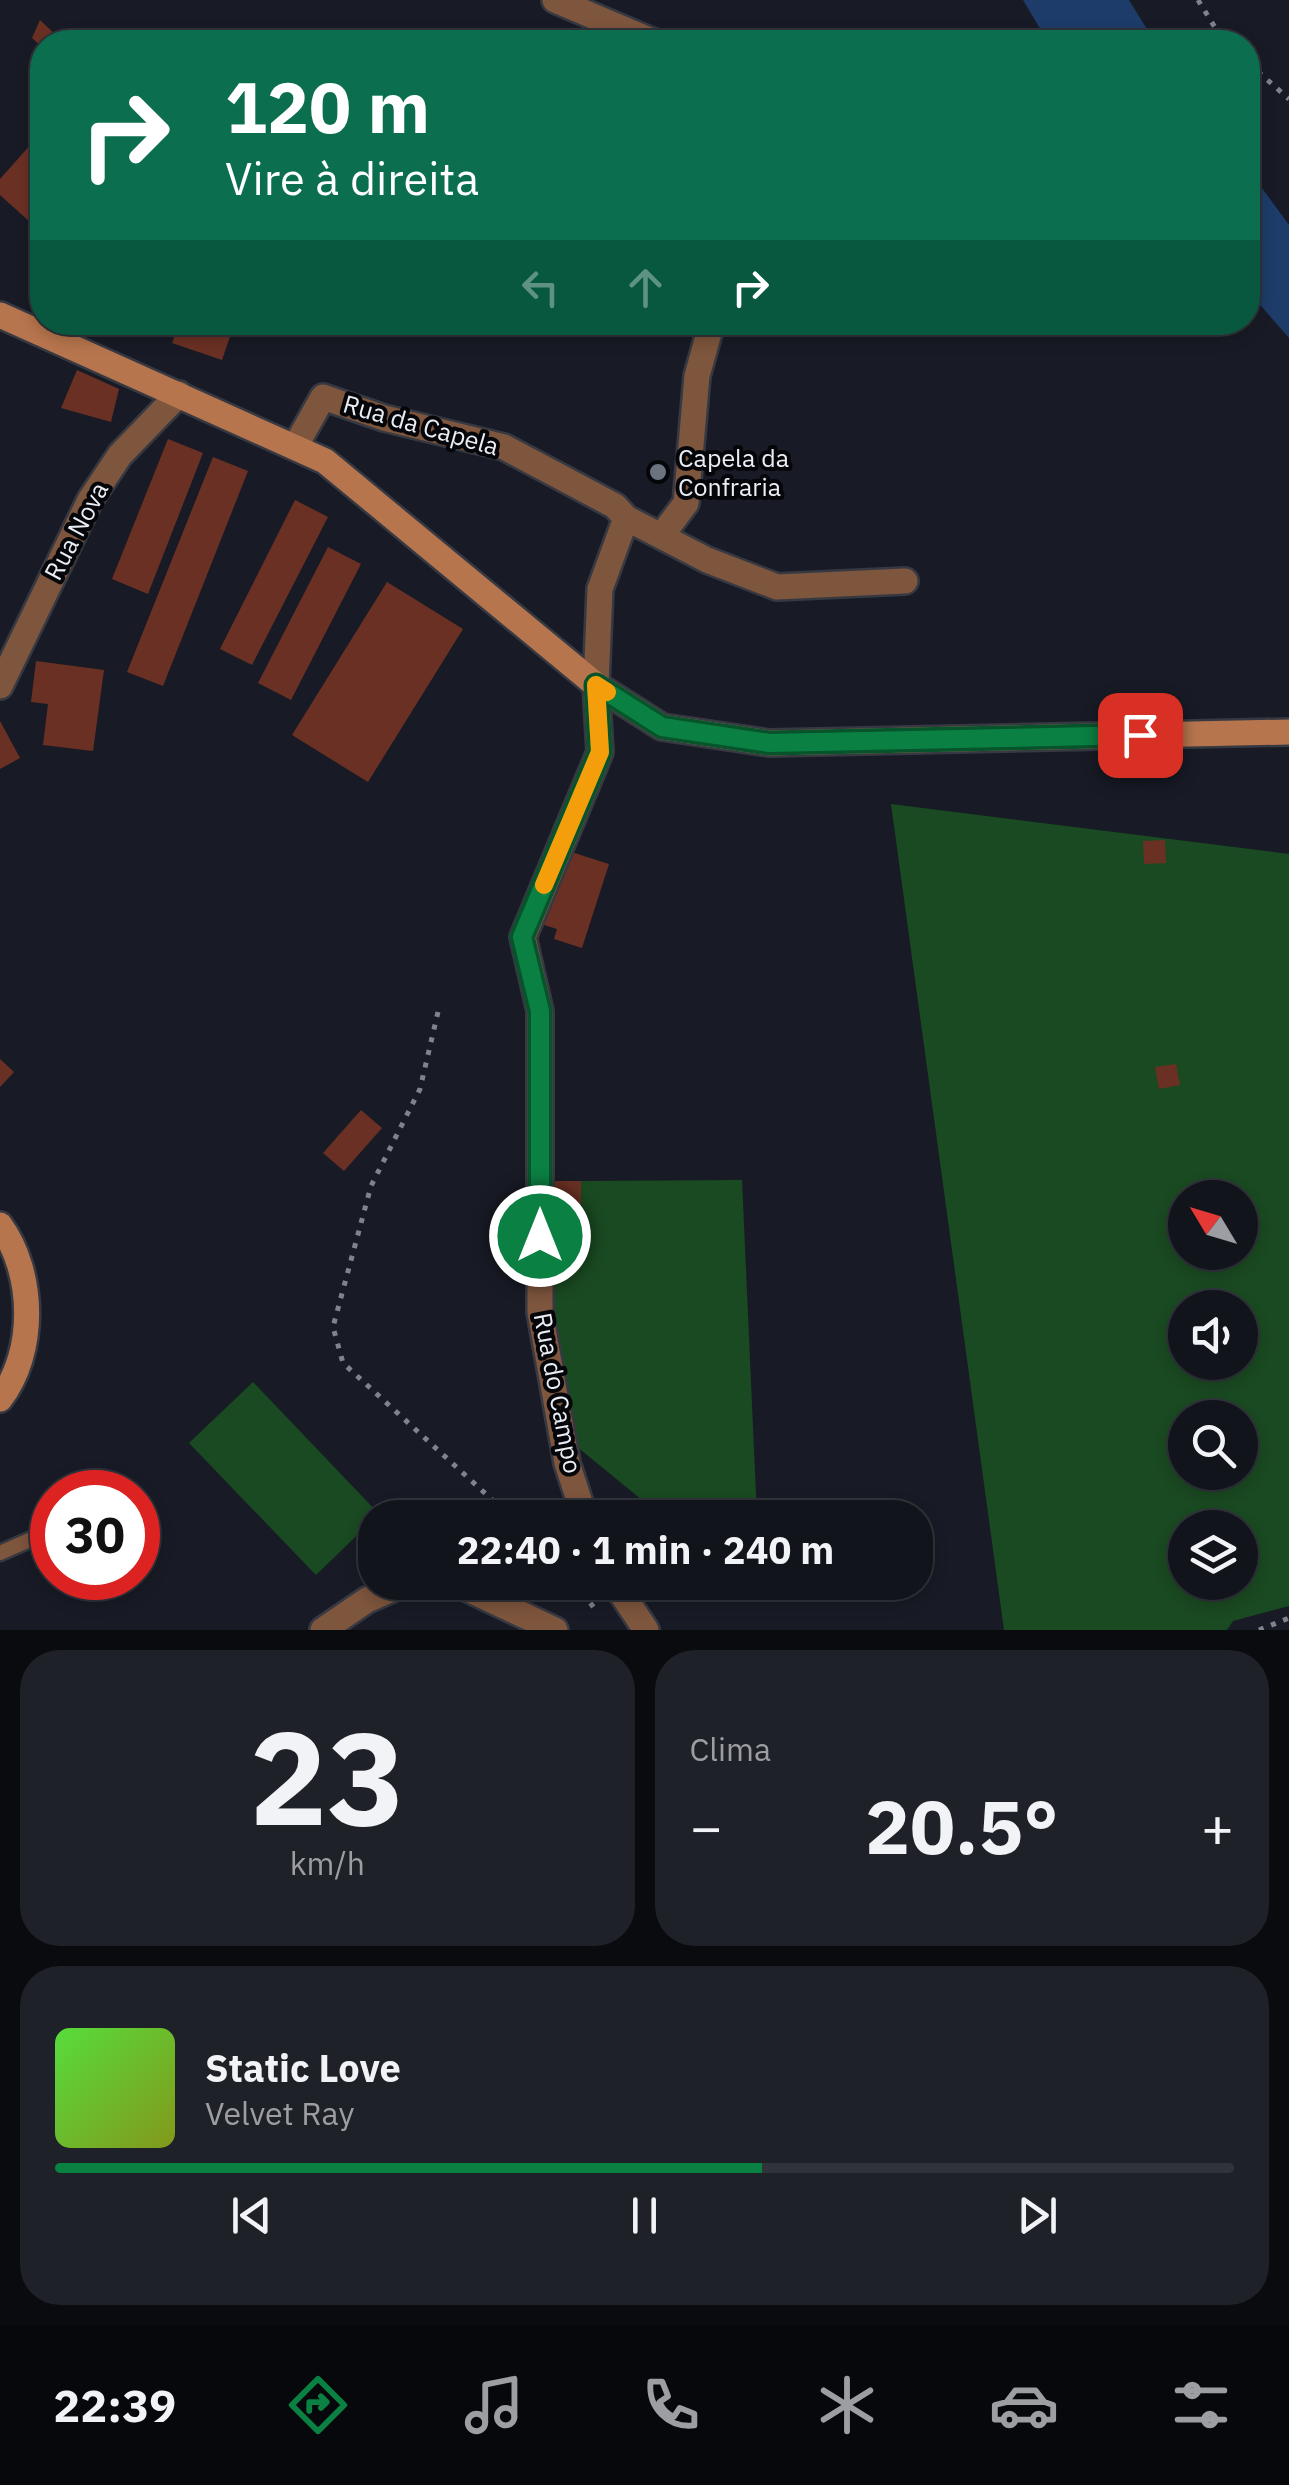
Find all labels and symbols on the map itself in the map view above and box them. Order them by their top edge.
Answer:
street label: Rua da Capela [339,387,503,462]
place label: Capela da Confraria [678,441,789,503]
marker: Capela da Confraria [647,461,669,483]
street label: Rua Nova [36,476,115,585]
pin [1098,693,1183,778]
north arrow [1168,1180,1258,1270]
position arrow [488,1184,592,1288]
street label: Rua do Campo [527,1310,590,1476]
speed limit sign: 30 [30,1470,160,1600]

